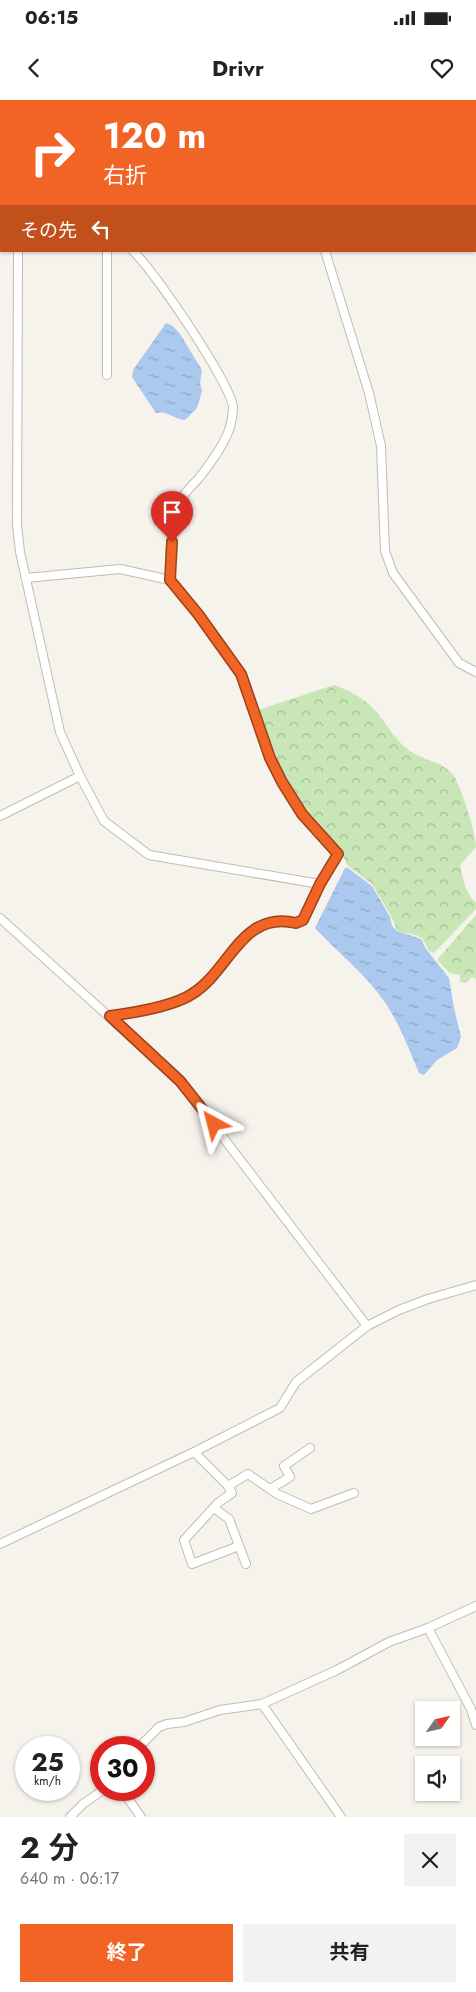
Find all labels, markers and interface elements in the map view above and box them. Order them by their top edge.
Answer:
text: 06:15 [25,4,78,31]
text: Drivr [212,52,264,84]
icon: back [20,54,48,82]
icon: heart [428,54,456,82]
text: 120 m [103,111,206,161]
icon: right [20,120,85,185]
text: 右折 [103,159,147,191]
icon: left [87,215,115,243]
text: その先 [20,217,77,244]
pin [151,491,193,542]
icon: arrive [158,498,186,526]
position arrow [187,1097,239,1149]
north arrow [415,1701,460,1746]
map controls [415,1701,460,1801]
speed limit sign: 30 [90,1736,155,1801]
text: 25 [31,1744,64,1780]
button: sound [415,1756,460,1801]
text: km/h [34,1772,61,1790]
text: 2 分 [20,1826,79,1869]
button: close [404,1834,456,1886]
text: 640 m · 06:17 [20,1867,119,1890]
button: 終了 [20,1924,233,1982]
button: 共有 [243,1924,456,1982]

